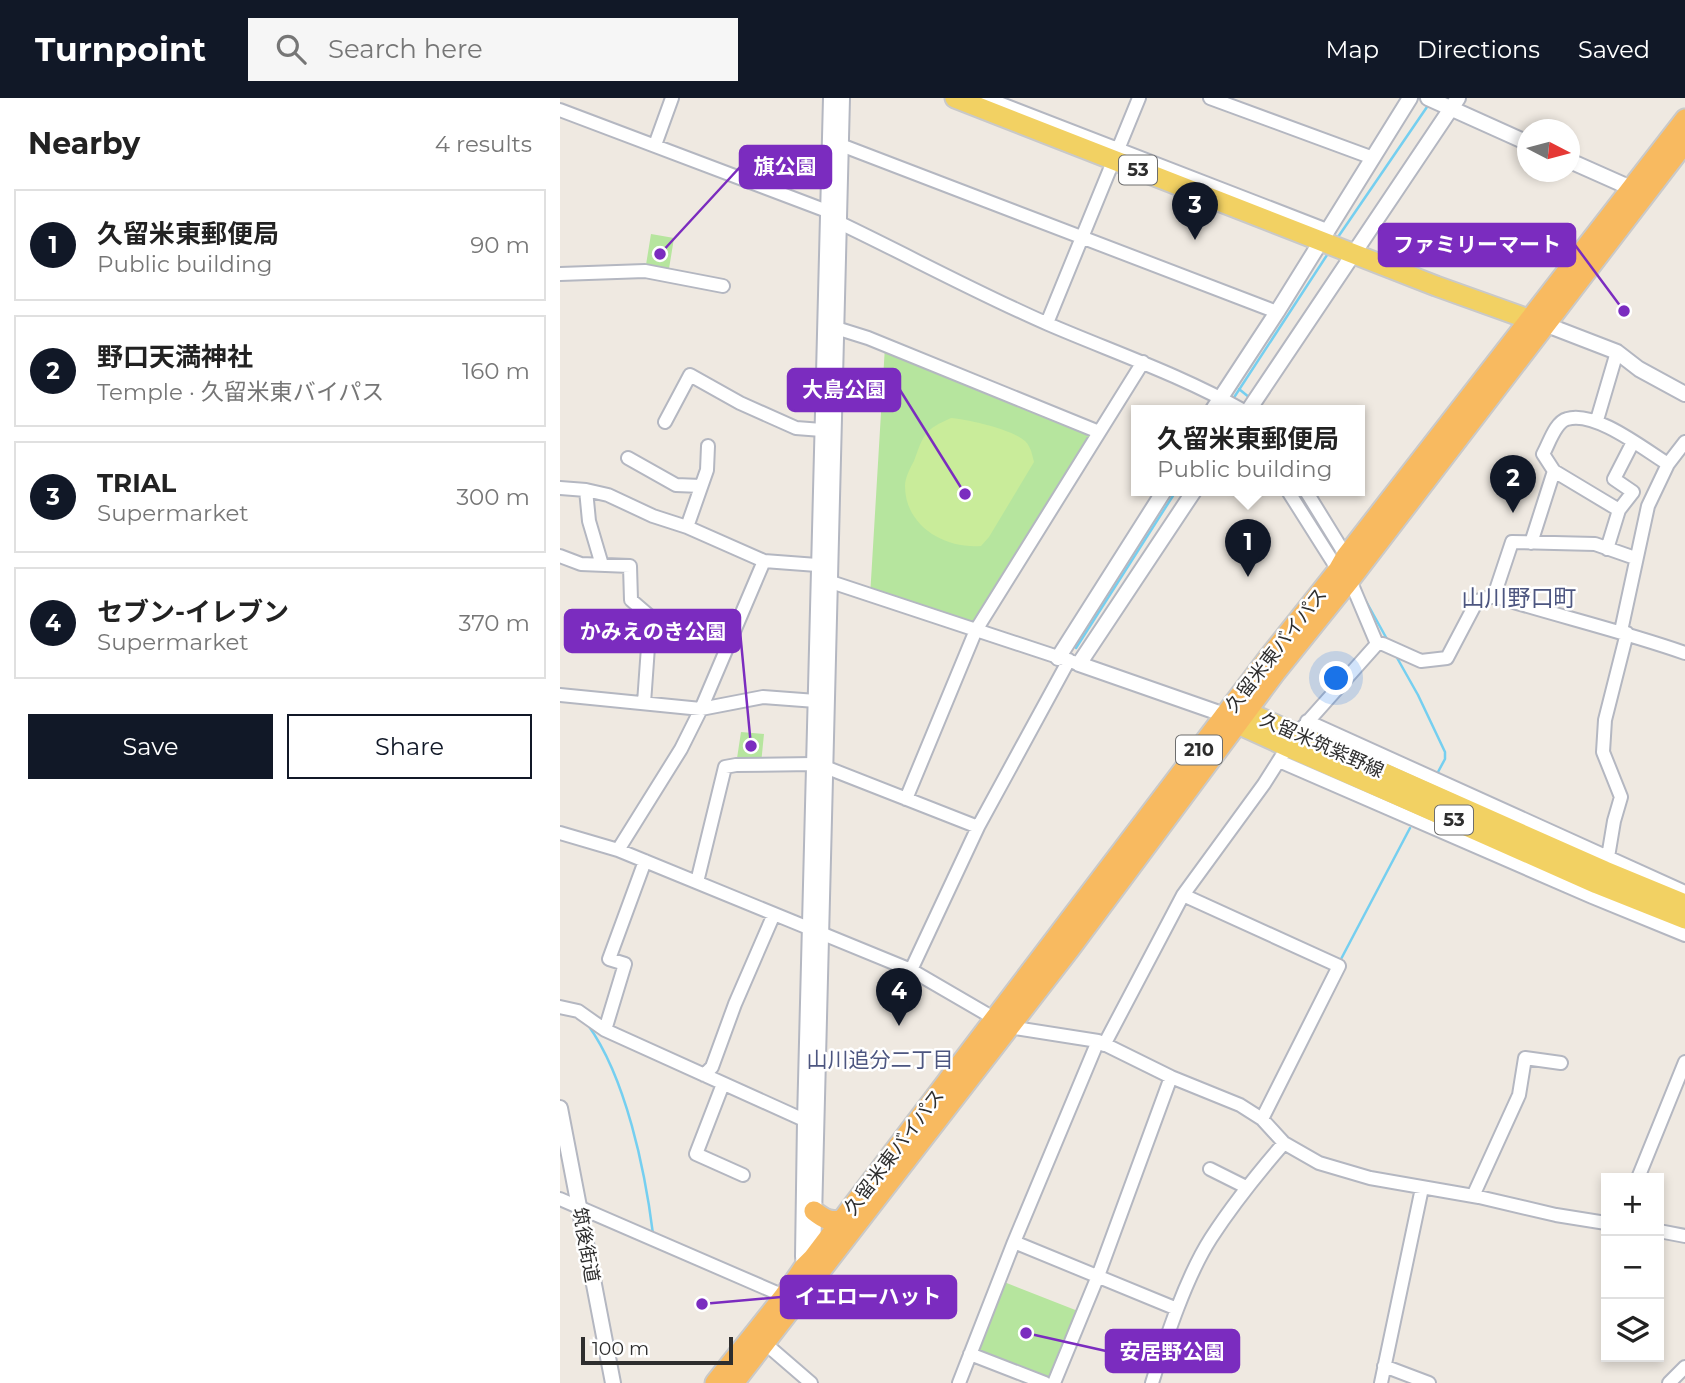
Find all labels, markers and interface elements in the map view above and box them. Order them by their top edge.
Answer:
search box [248,18,738,81]
text: Turnpoint [35,29,206,69]
icon: search [272,30,310,68]
text: Search here [328,33,483,65]
text: Map [1326,35,1379,64]
text: Directions [1417,35,1540,64]
text: Saved [1578,35,1650,64]
north arrow [1517,119,1580,182]
text: Nearby [28,125,140,162]
text: 4 results [435,130,532,158]
callout: 旗公園 [740,146,831,188]
text: 旗公園 [754,154,817,179]
road number: 53 [1119,156,1157,184]
pin: 3 [1172,182,1218,240]
text: 久留米東郵便局 [97,218,279,250]
callout: ファミリーマート [1379,224,1575,266]
text: 1 [48,231,58,259]
text: 90 m [470,231,530,259]
text: ファミリーマート [1393,232,1561,257]
text: Public building [97,250,272,278]
text: 野口天満神社 [97,341,253,373]
text: 2 [46,357,60,385]
text: 160 m [462,357,530,385]
callout: 大島公園 [788,369,900,411]
text: 大島公園 [802,377,886,402]
text: Temple · 久留米東バイパス [97,378,384,406]
popup [1131,405,1365,496]
text: 久留米東郵便局 [1157,423,1339,455]
text: Public building [1157,455,1332,483]
pin: 2 [1490,455,1536,513]
text: TRIAL [97,467,176,499]
text: 3 [46,483,60,511]
text: 300 m [456,483,530,511]
text: Supermarket [97,499,249,527]
pin: 1 [1225,519,1271,577]
street label: 久留米東バイパス [1220,583,1332,717]
district label: 山川野口町 [1462,584,1577,612]
text: セブン-イレブン [97,596,289,628]
text: 4 [45,609,61,637]
text: 370 m [459,609,530,637]
callout: かみえのき公園 [565,610,740,652]
text: かみえのき公園 [580,619,726,644]
text: Supermarket [97,628,249,656]
your location [1319,661,1353,695]
street label: 久留米筑紫野線 [1257,707,1387,783]
button: Save [28,714,273,779]
button: Share [287,714,532,779]
road number: 210 [1176,736,1222,764]
road number: 53 [1435,806,1473,834]
pin: 4 [876,968,922,1026]
district label: 山川追分二丁目 [807,1047,954,1072]
street label: 久留米東バイパス [839,1085,949,1219]
map controls [1601,1173,1664,1362]
button: + [1601,1173,1664,1236]
street label: 筑後街道 [568,1206,604,1284]
button: − [1601,1236,1664,1299]
callout: イエローハット [781,1276,956,1318]
text: イエローハット [795,1284,941,1309]
button: layers [1601,1299,1664,1362]
callout: 安居野公園 [1106,1330,1239,1372]
scale bar [581,1334,733,1366]
text: 100 m [592,1337,649,1360]
text: 安居野公園 [1120,1339,1225,1364]

